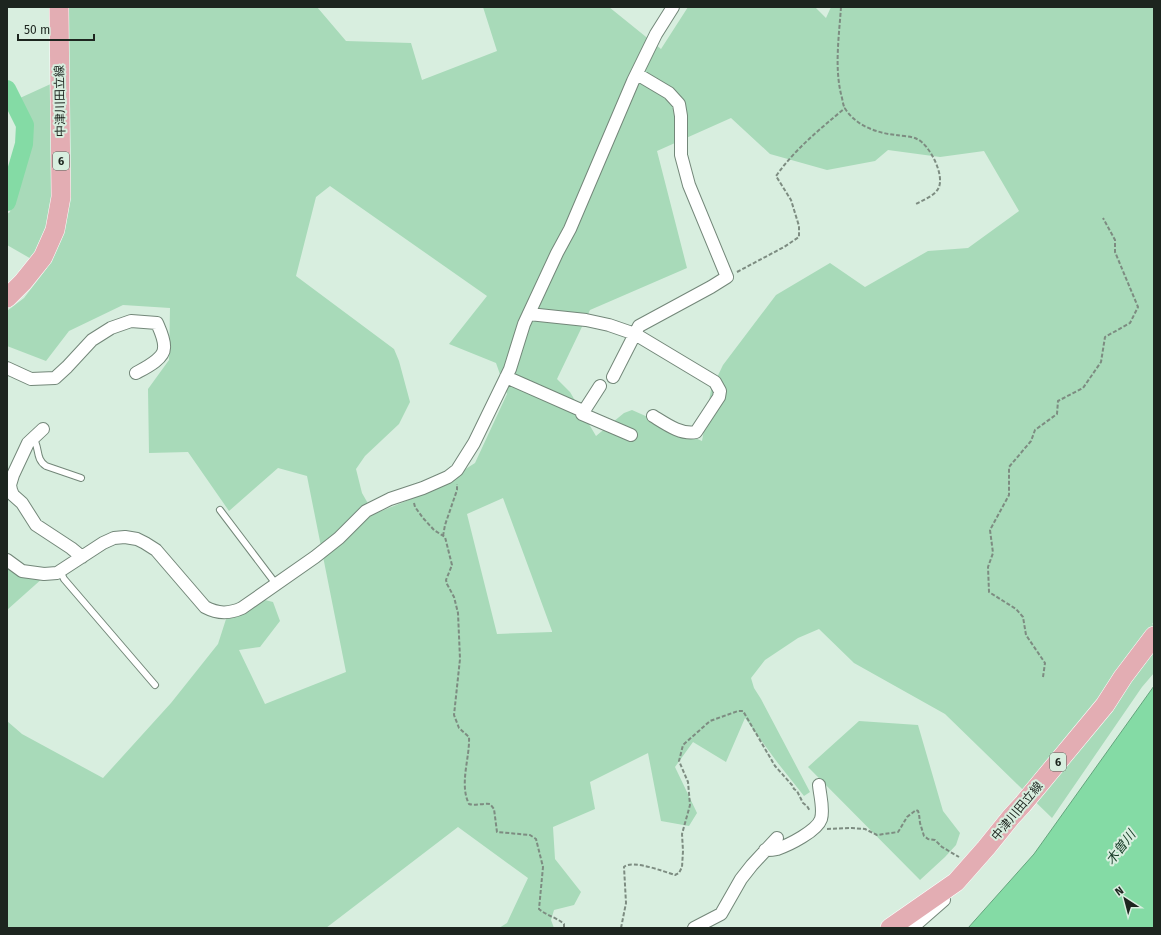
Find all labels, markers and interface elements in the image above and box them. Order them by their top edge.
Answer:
scale bar [18,16,94,42]
text: 50 m [24,23,50,37]
street label: 中津川田立線 [52,65,68,137]
road number: 6 [53,152,69,170]
road number: 6 [1050,753,1066,771]
street label: 中津川田立線 [988,779,1046,843]
water label: 木曽川 [1102,826,1140,867]
north arrow [1105,879,1145,919]
text: N [1113,884,1126,899]

